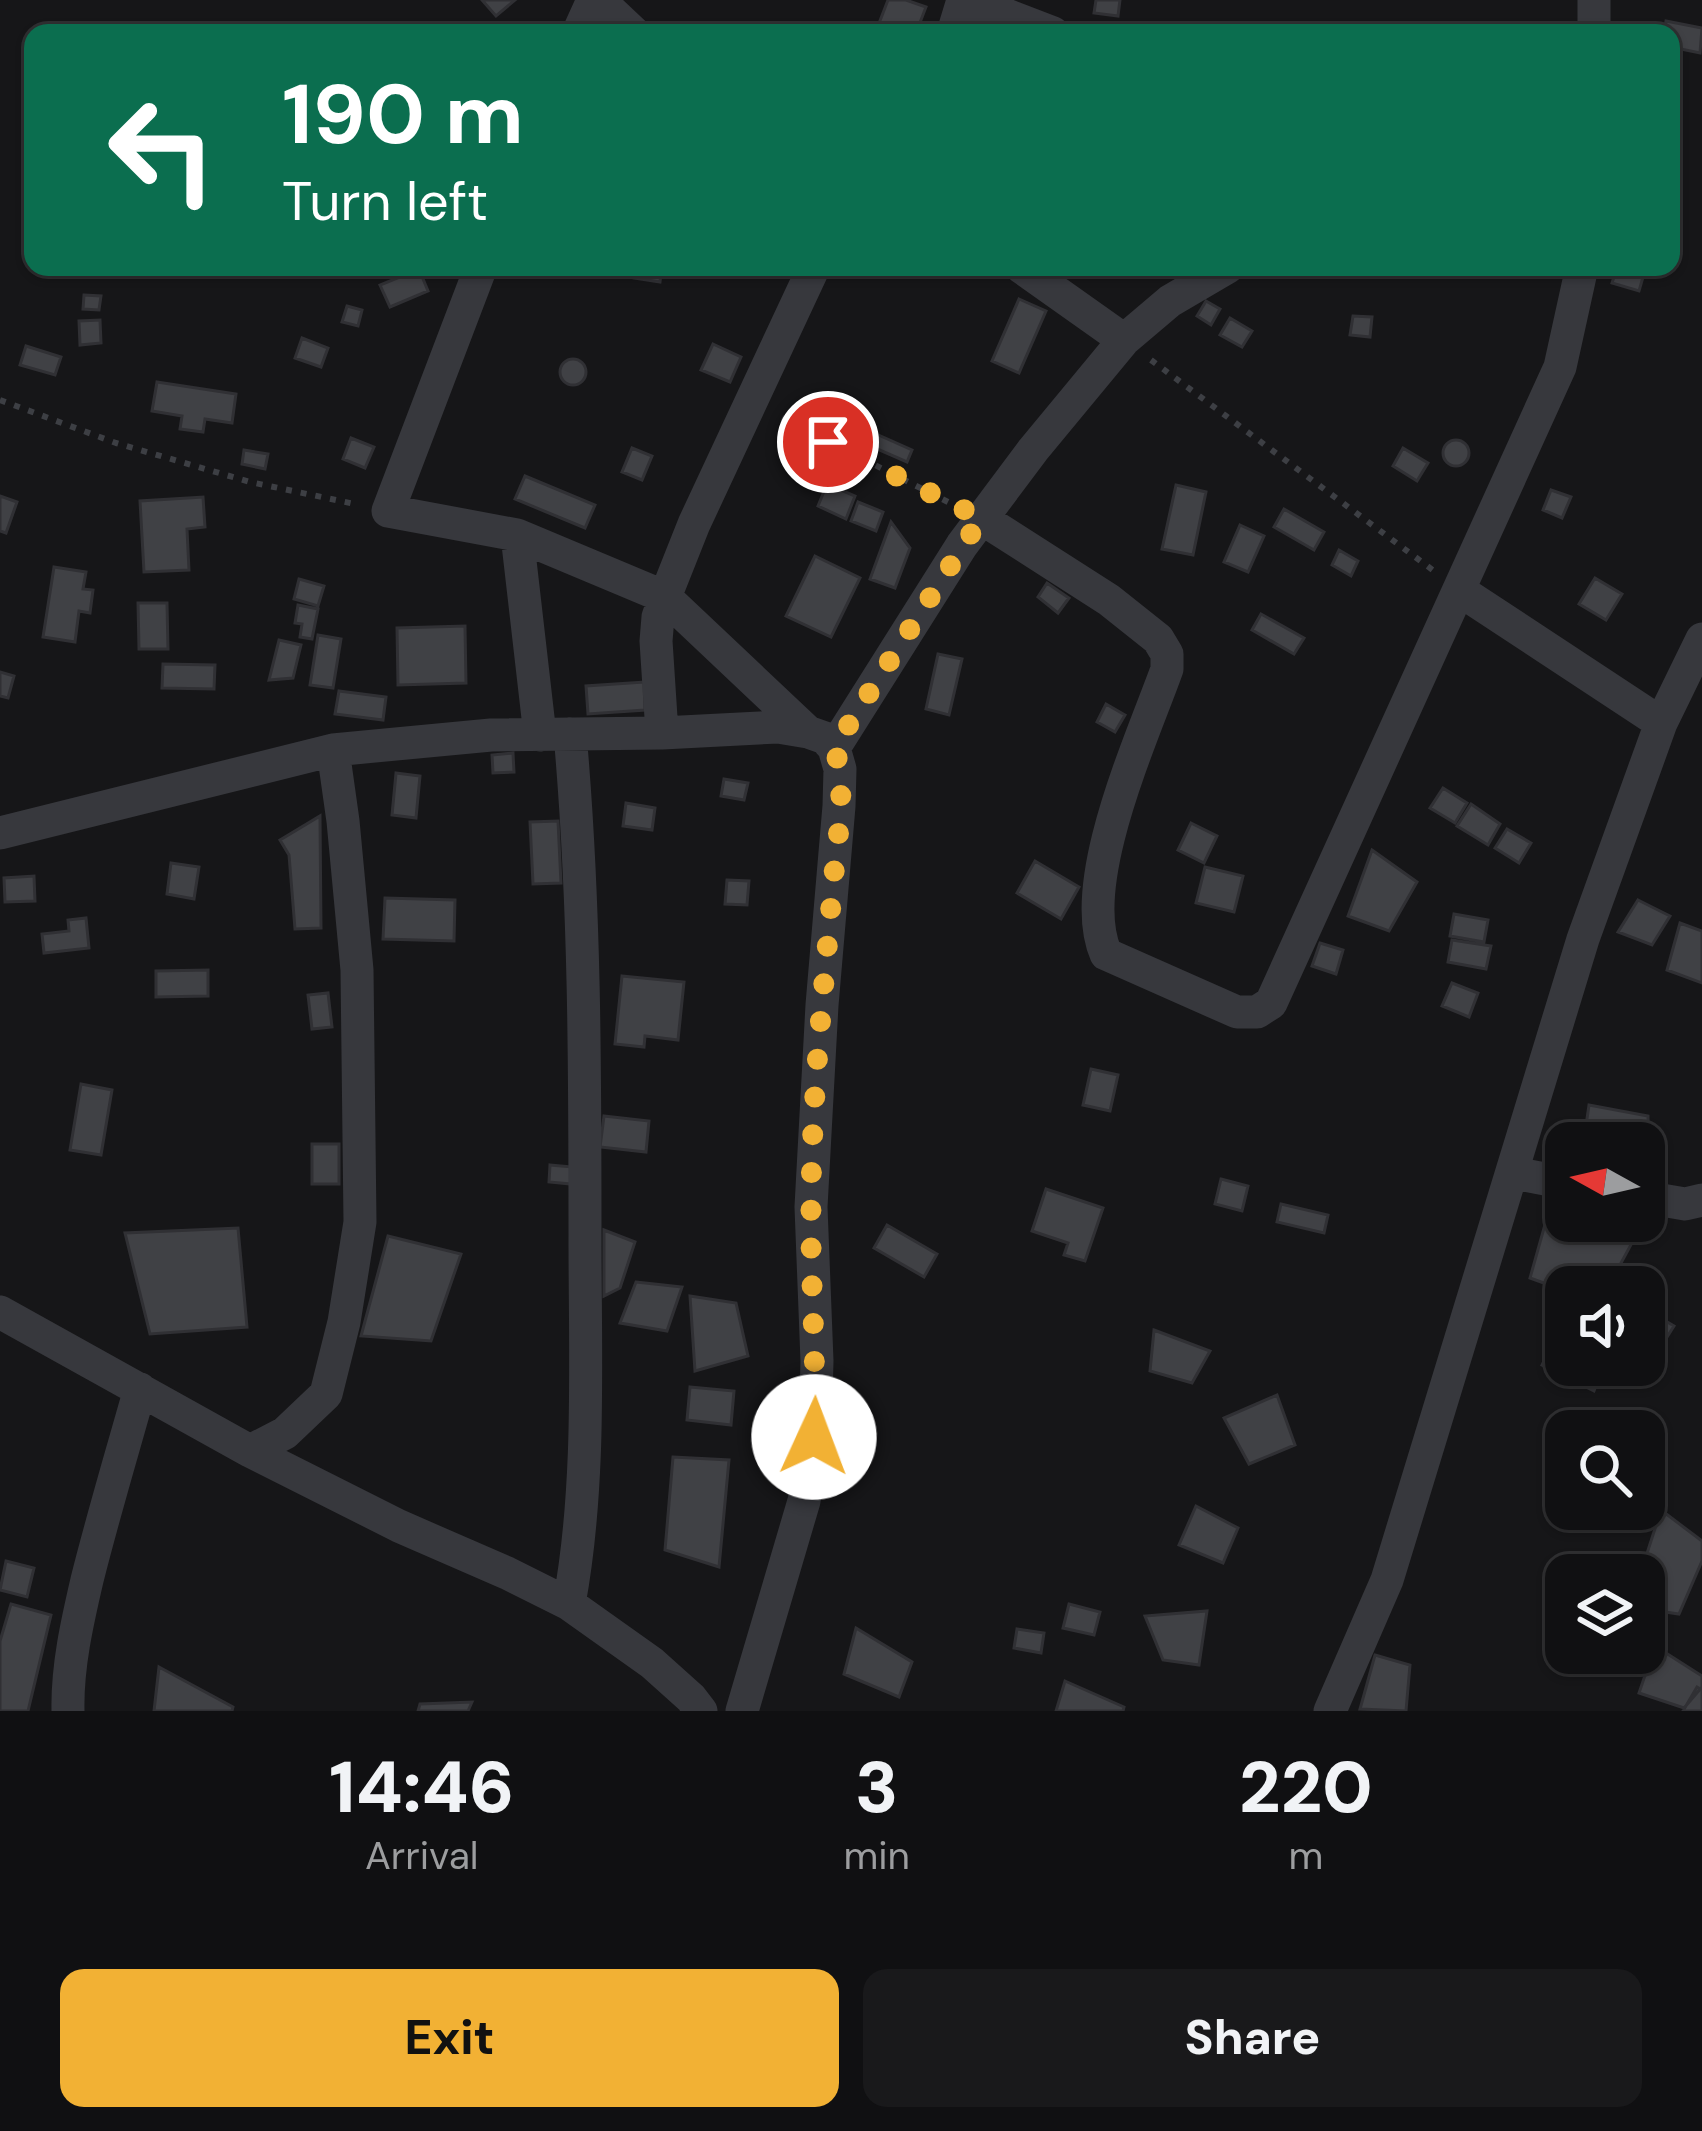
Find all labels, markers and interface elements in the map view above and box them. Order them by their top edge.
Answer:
text: 190 m [282,60,524,169]
icon: left [84,72,240,228]
text: Turn left [282,166,488,237]
pin [777,391,879,493]
icon: arrive [795,409,861,475]
north arrow [1545,1122,1665,1242]
map controls [1545,1122,1665,1674]
button: sound [1545,1266,1665,1386]
position arrow [751,1374,877,1500]
button: search [1545,1410,1665,1530]
button: layers [1545,1554,1665,1674]
text: 14:46 [329,1741,514,1834]
text: 3 [855,1741,898,1834]
text: 220 [1239,1741,1373,1834]
text: Arrival [365,1830,479,1881]
text: min [843,1830,910,1881]
text: m [1289,1830,1323,1881]
button: Exit [60,1969,839,2107]
button: Share [863,1969,1642,2107]

